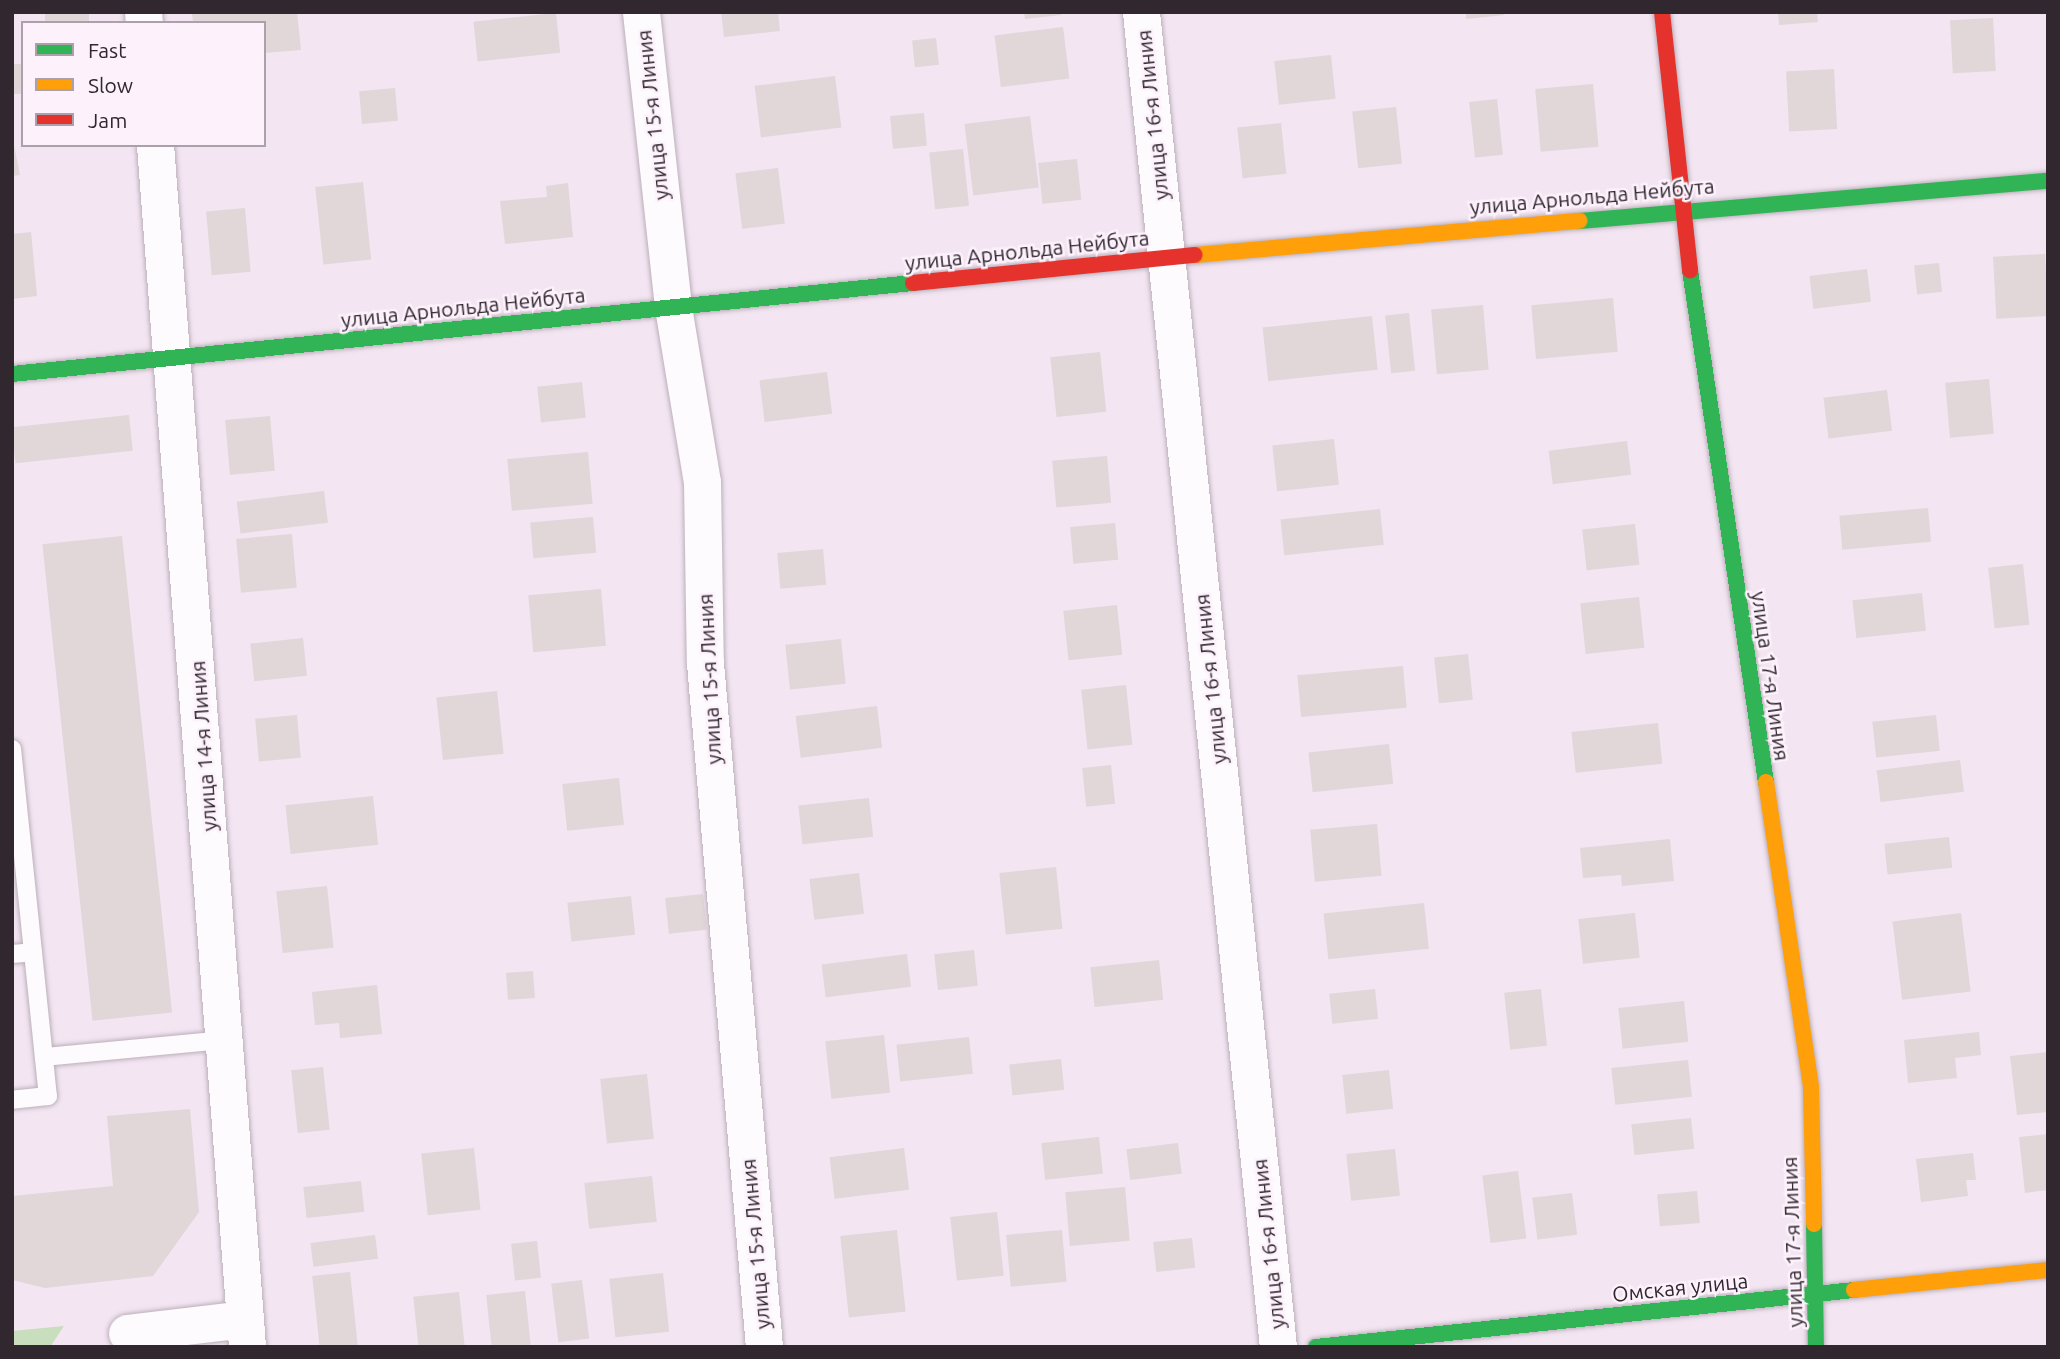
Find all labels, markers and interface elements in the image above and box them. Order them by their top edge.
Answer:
legend [21,21,266,147]
street label: улица 15-я Линия [631,29,673,201]
street label: улица 16-я Линия [1131,29,1173,201]
text: Fast [88,38,126,62]
text: Slow [88,73,133,97]
text: Jam [88,108,127,132]
street label: улица Арнольда Нейбута [1469,173,1715,219]
street label: улица Арнольда Нейбута [904,225,1150,275]
street label: улица Арнольда Нейбута [340,282,586,332]
street label: улица 17-я Линия [1747,590,1795,762]
street label: улица 15-я Линия [692,593,726,765]
street label: улица 16-я Линия [1189,593,1231,765]
street label: улица 14-я Линия [184,660,222,832]
street label: улица 17-я Линия [1776,1156,1808,1328]
street label: улица 15-я Линия [735,1158,775,1330]
street label: улица 16-я Линия [1247,1158,1289,1330]
street label: Омская улица [1611,1267,1749,1307]

